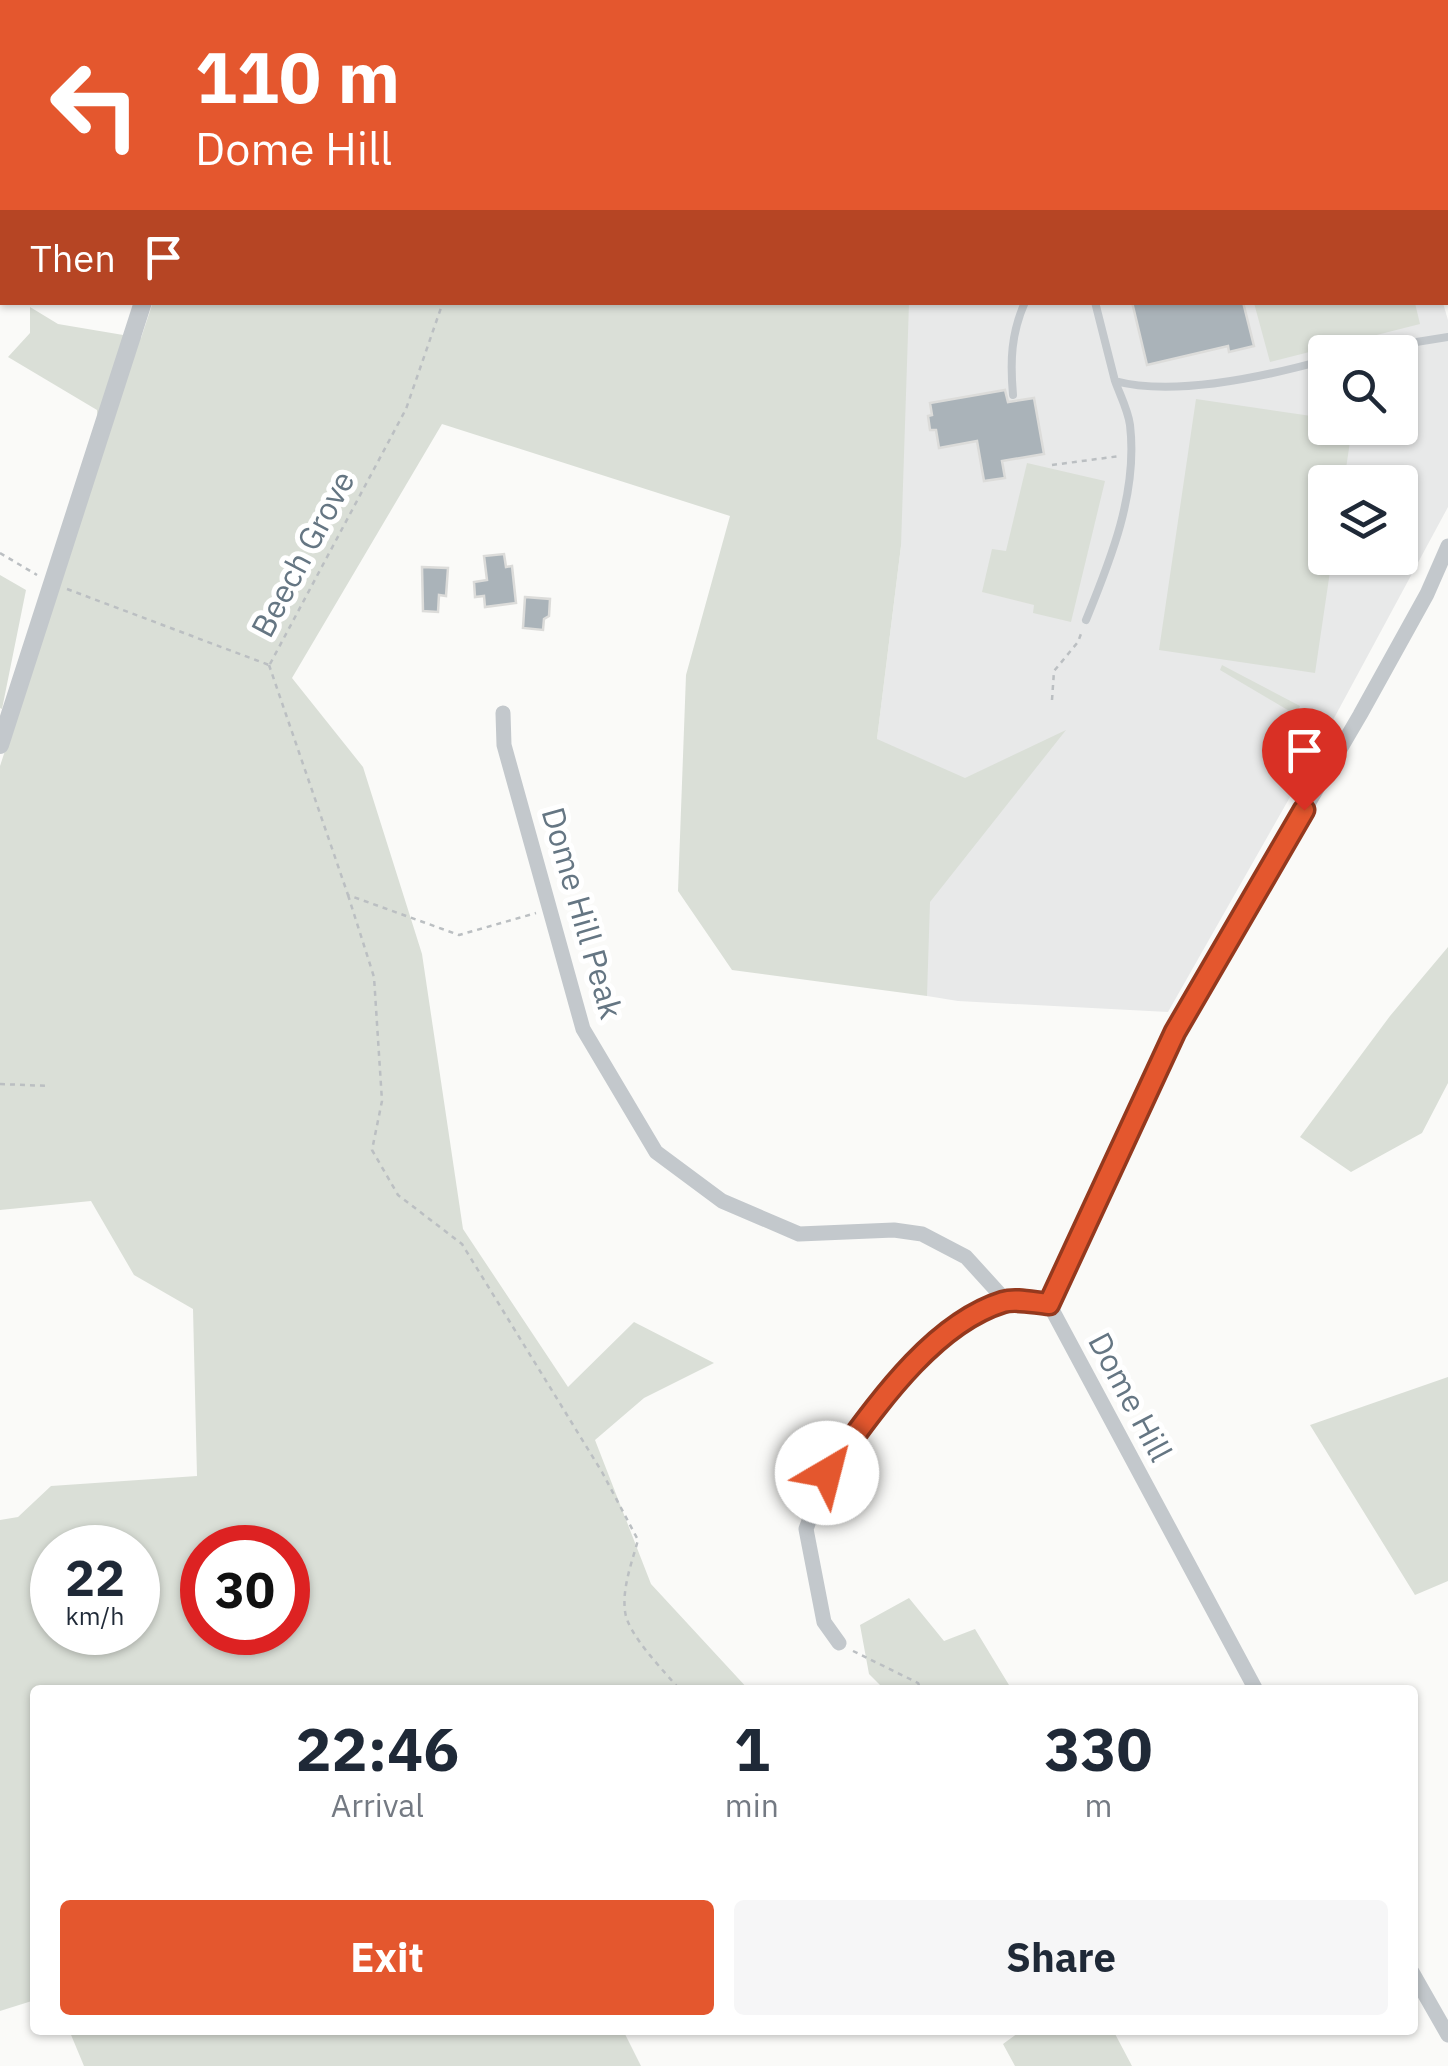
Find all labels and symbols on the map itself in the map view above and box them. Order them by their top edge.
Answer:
street label: Beech Grove [241,463,363,644]
pin [1262,708,1347,811]
street label: Dome Hill Peak [533,802,633,1023]
street label: Dome Hill [1079,1325,1182,1468]
position arrow [775,1421,879,1525]
speed limit sign: 30 [180,1525,310,1655]

